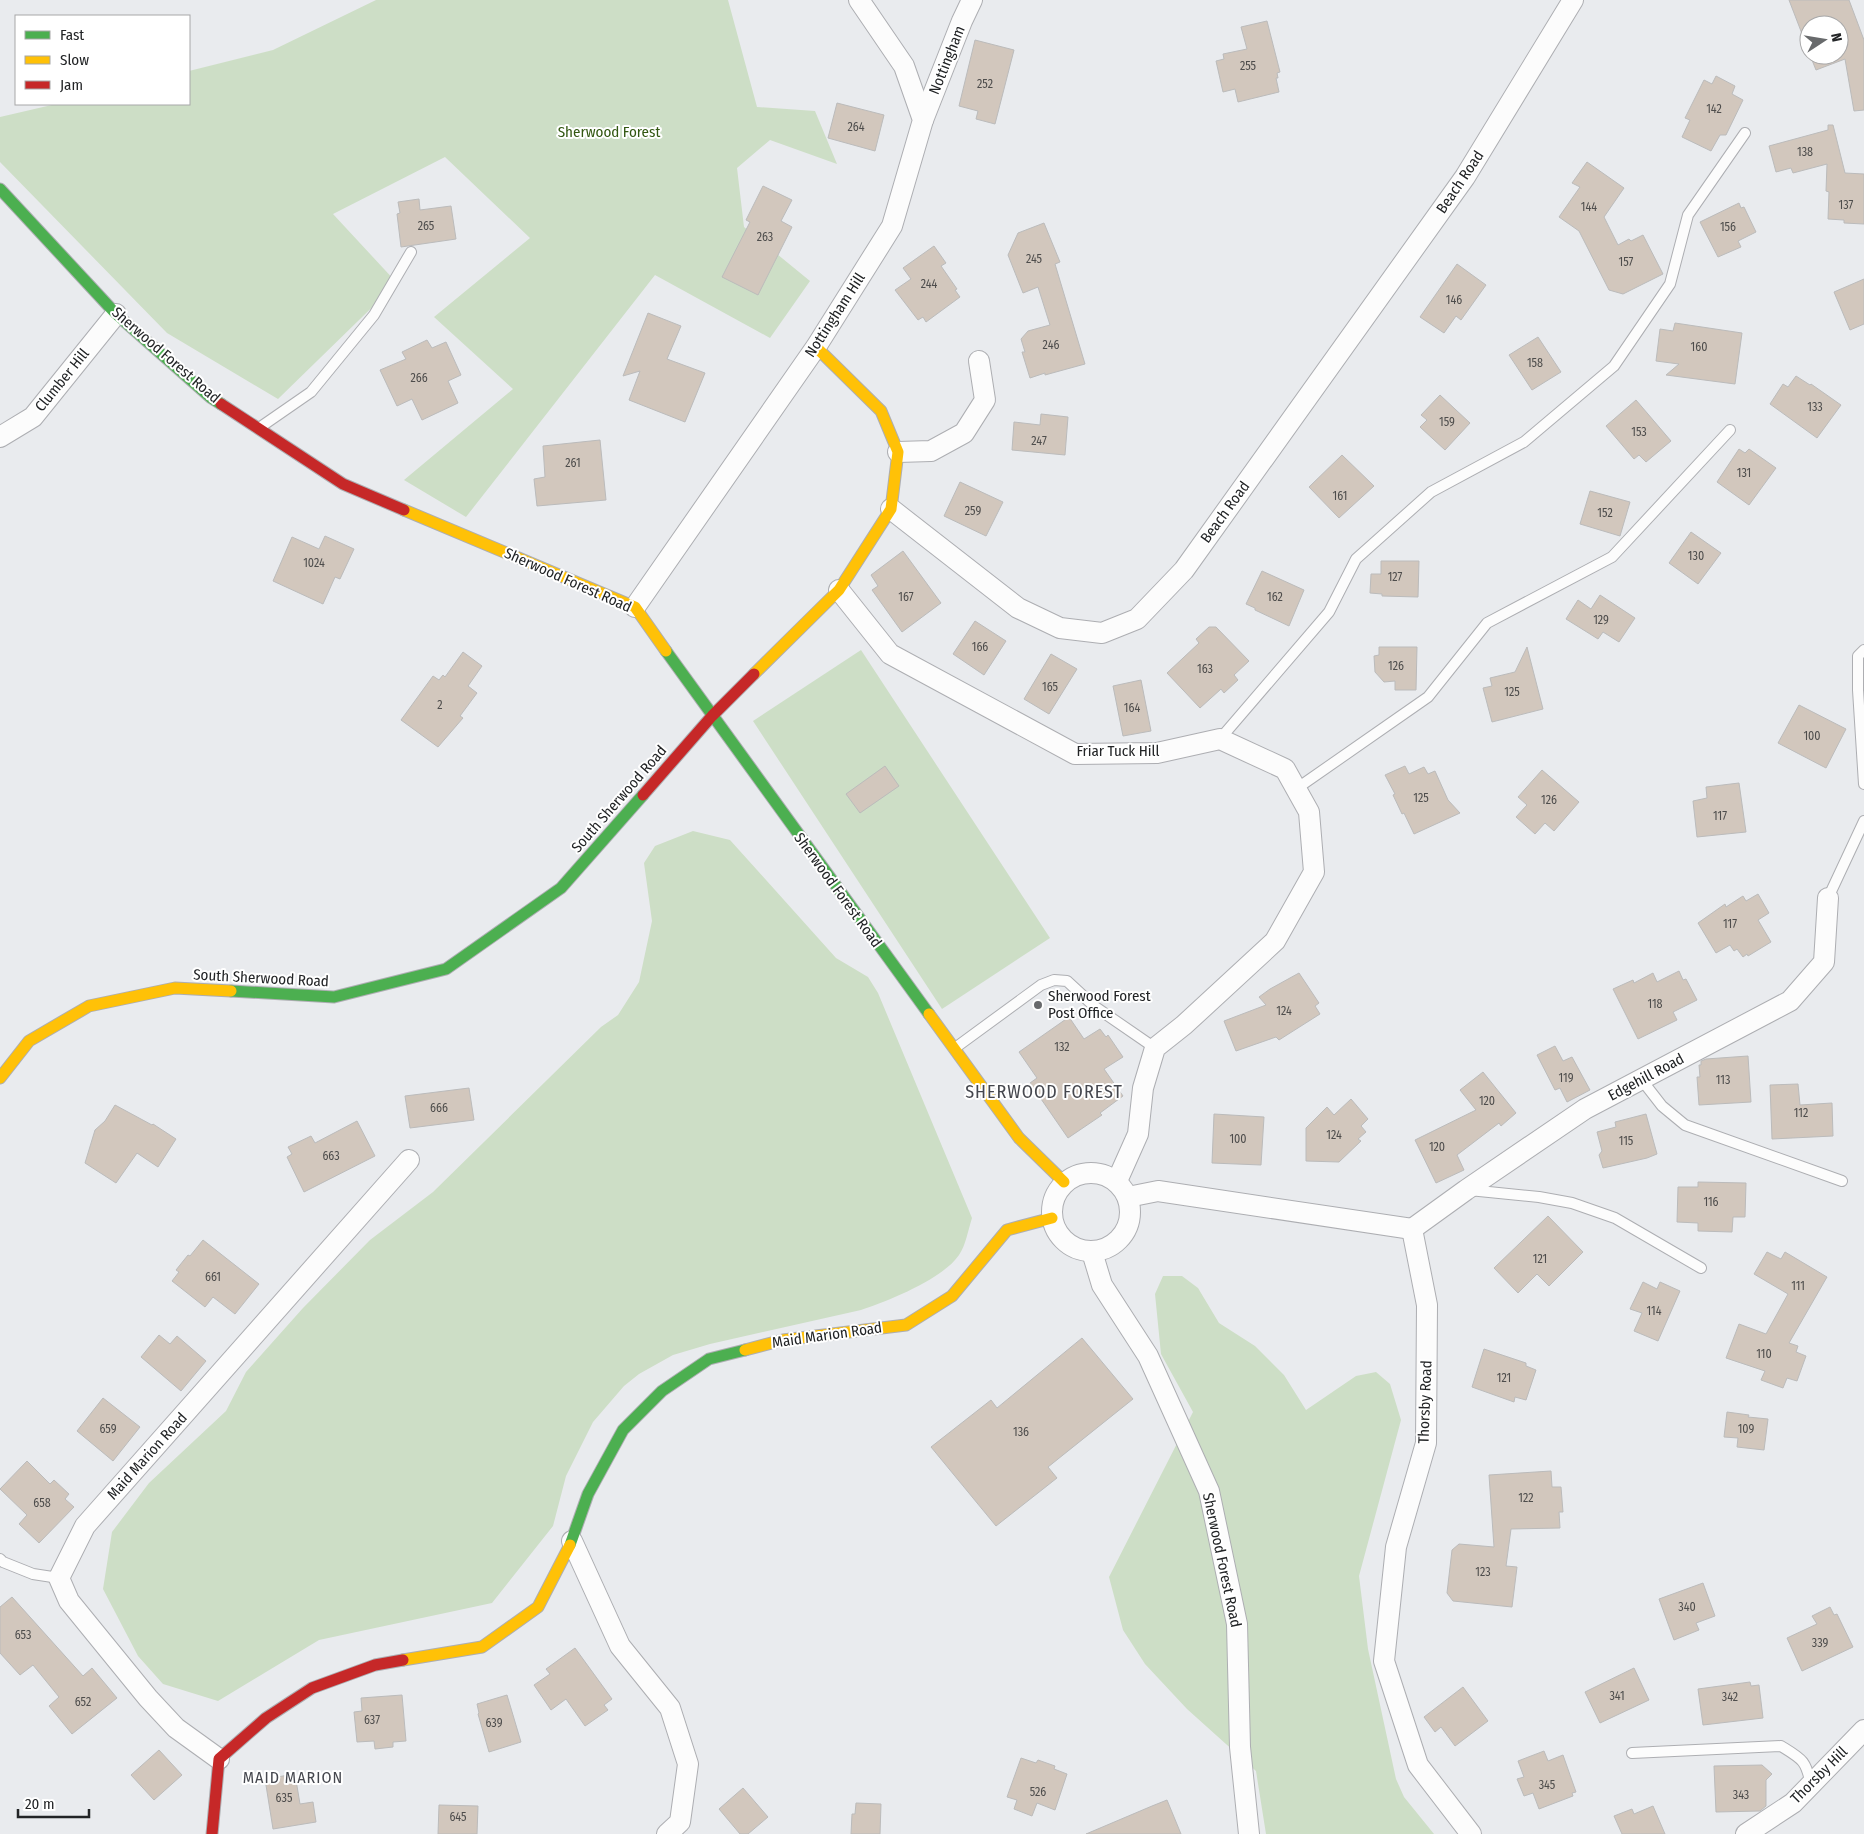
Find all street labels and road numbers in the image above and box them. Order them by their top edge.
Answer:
street label: Nottingham [925,23,969,97]
street label: Beach Road [1432,147,1488,217]
street label: Nottingham Hill [801,270,869,360]
street label: Sherwood Forest Road [108,303,224,407]
street label: Clumber Hill [31,345,93,415]
street label: Beach Road [1197,478,1253,546]
street label: Sherwood Forest Road [502,544,634,616]
street label: South Sherwood Road [568,742,670,856]
street label: Friar Tuck Hill [1076,742,1160,760]
street label: Sherwood Forest Road [790,829,886,951]
street label: South Sherwood Road [193,965,329,991]
street label: Edgehill Road [1605,1050,1687,1104]
street label: Maid Marion Road [771,1318,883,1352]
street label: Thorsby Road [1415,1360,1435,1444]
street label: Maid Marion Road [103,1409,191,1503]
street label: Sherwood Forest Road [1199,1491,1245,1629]
street label: Thorsby Hill [1787,1743,1851,1807]

